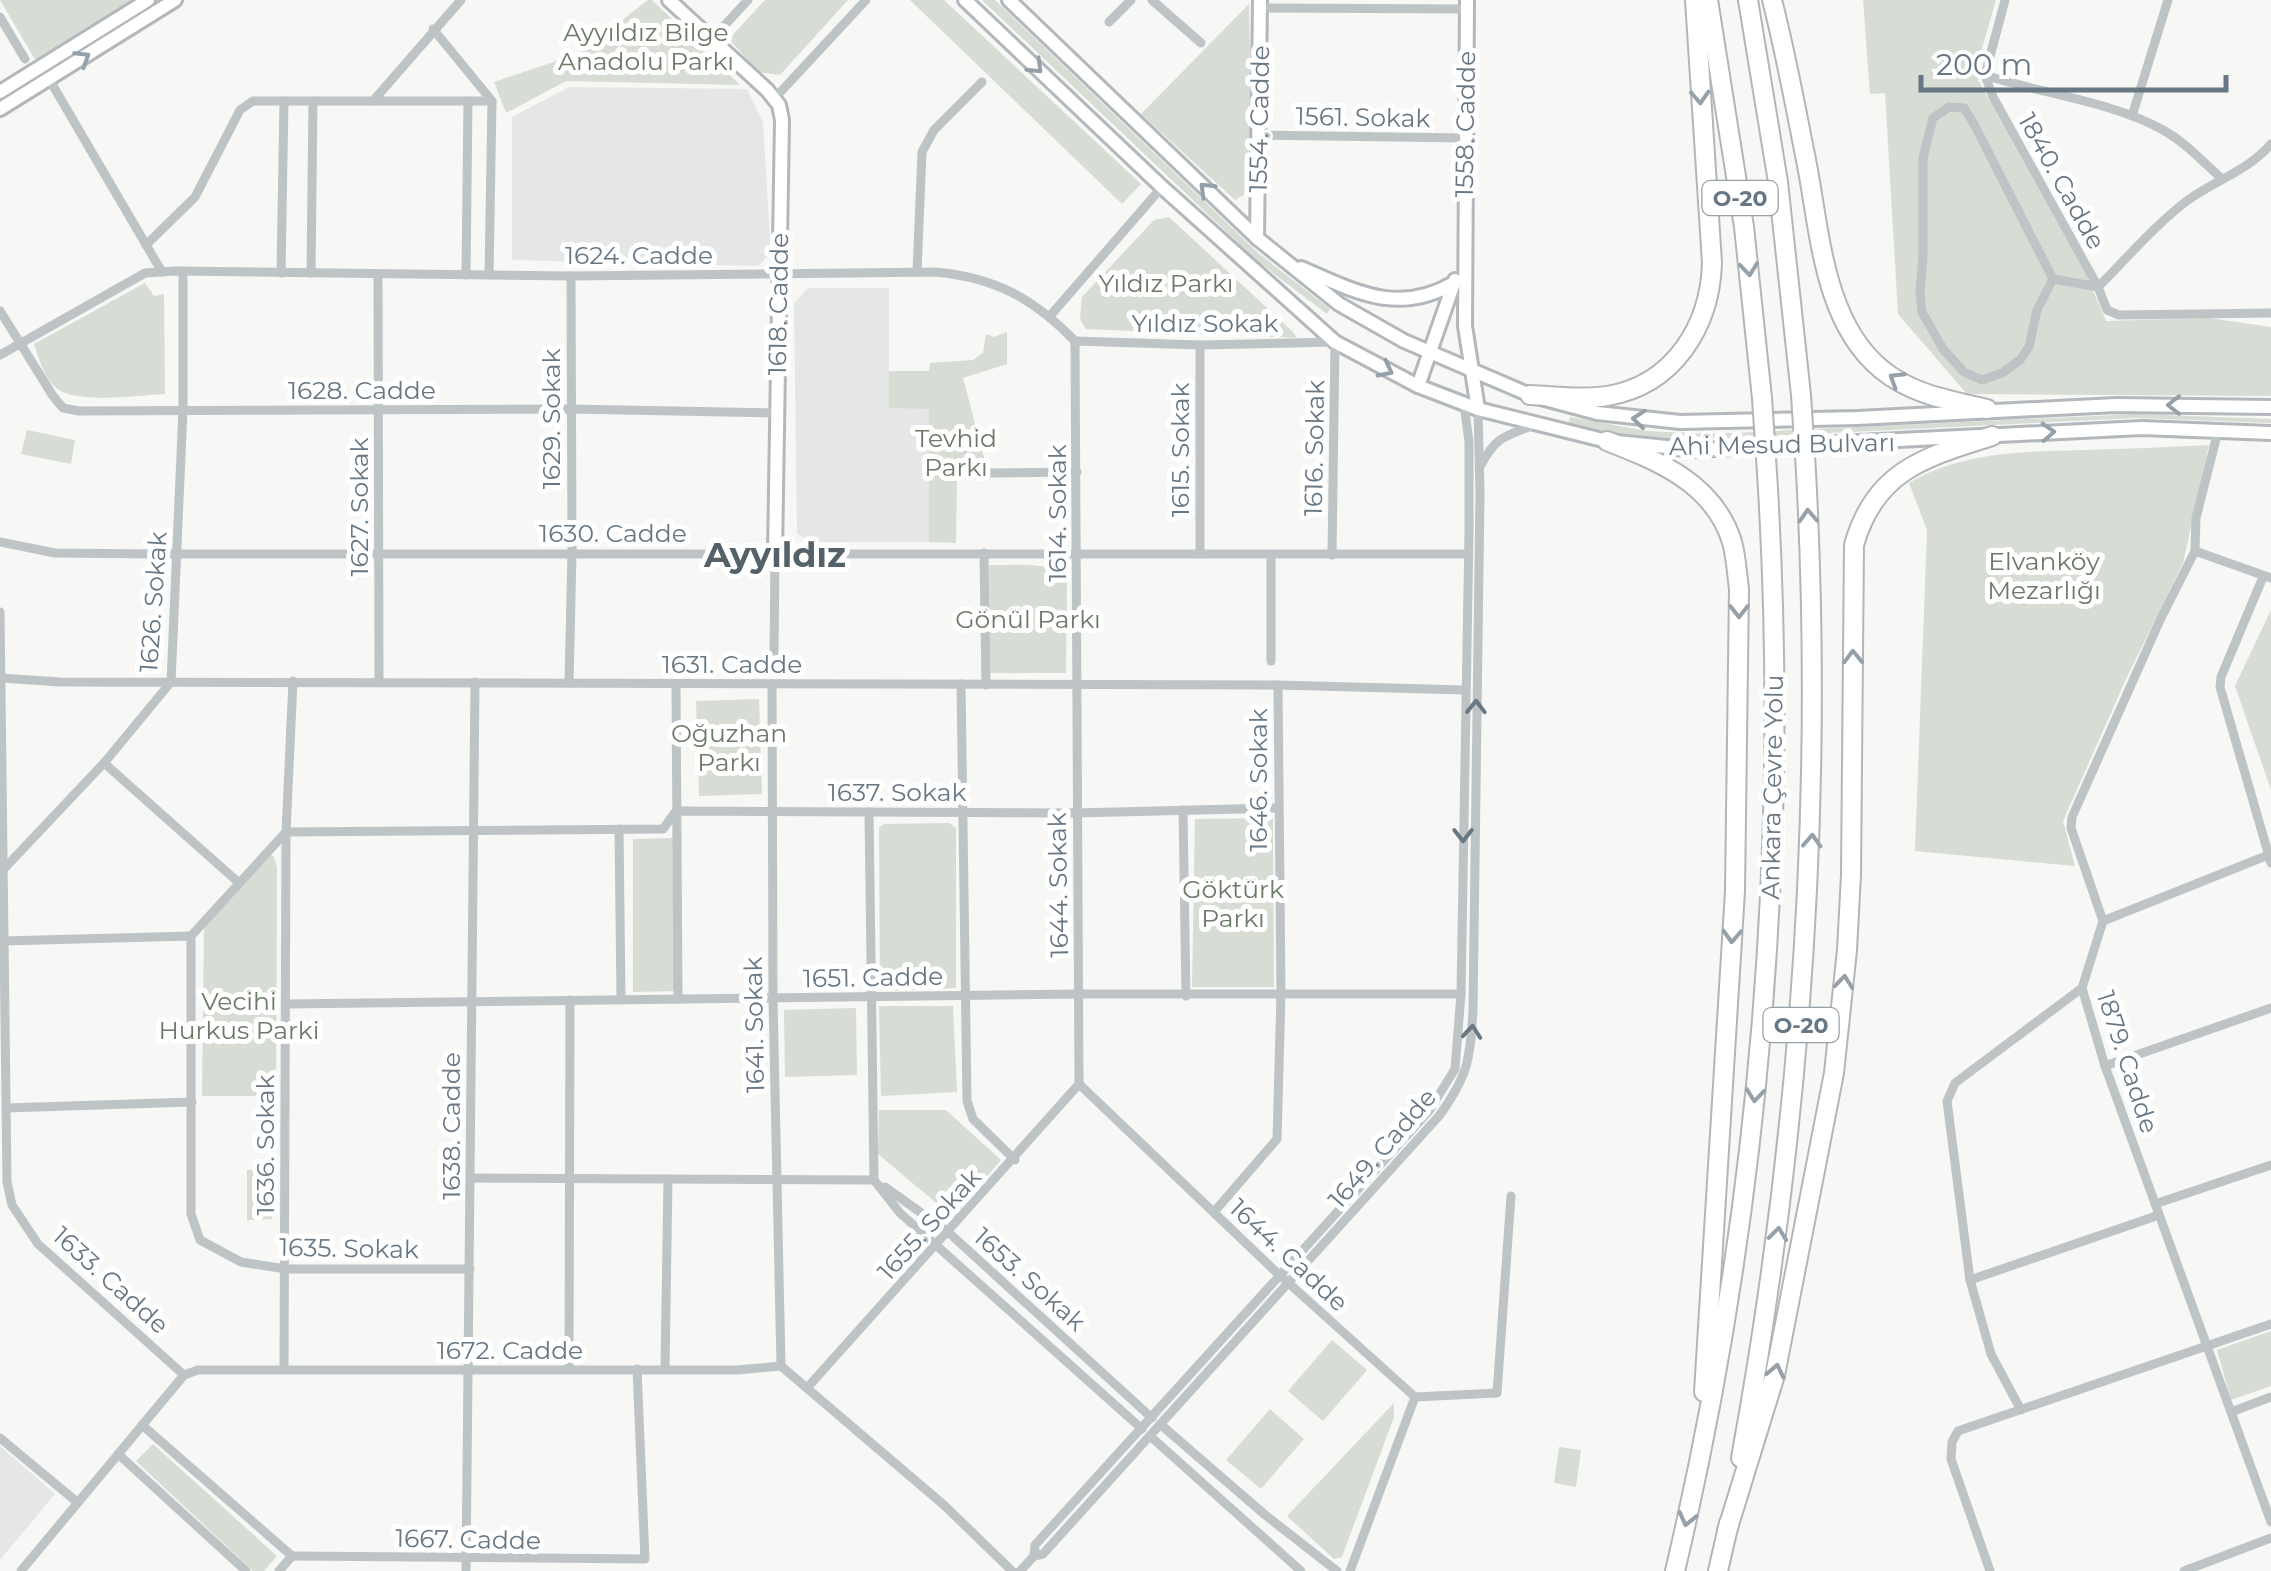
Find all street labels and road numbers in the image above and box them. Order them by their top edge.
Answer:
street label: 1554. Cadde [1243,45,1275,193]
street label: 1558. Cadde [1449,50,1481,198]
street label: 1561. Sokak [1295,101,1431,133]
street label: 1840. Cadde [2012,108,2112,254]
road number: O-20 [1702,181,1778,215]
street label: 1618. Cadde [762,232,794,376]
street label: 1624. Cadde [565,240,713,270]
street label: Yıldız Sokak [1132,308,1278,338]
street label: 1629. Sokak [536,349,566,489]
street label: 1628. Cadde [288,375,436,405]
street label: 1616. Sokak [1298,380,1330,516]
street label: 1615. Sokak [1165,383,1195,517]
street label: Ahi Mesud Bulvarı [1669,427,1895,461]
street label: 1627. Sokak [344,437,374,577]
street label: 1614. Sokak [1042,444,1072,582]
street label: 1630. Cadde [539,518,687,548]
street label: 1626. Sokak [133,530,173,673]
street label: 1631. Cadde [662,649,802,679]
street label: Ankara Çevre Yolu [1755,674,1789,900]
street label: 1646. Sokak [1243,708,1273,852]
street label: 1637. Sokak [828,777,966,807]
street label: 1644. Sokak [1042,812,1074,958]
street label: 1641. Sokak [738,956,770,1093]
street label: 1651. Cadde [802,961,944,993]
street label: 1879. Cadde [2091,987,2165,1137]
road number: O-20 [1764,1008,1838,1042]
street label: 1638. Cadde [436,1052,466,1200]
street label: 1636. Sokak [250,1074,280,1216]
street label: 1649. Cadde [1322,1082,1442,1214]
street label: 1655. Sokak [871,1162,987,1286]
street label: 1644. Cadde [1224,1193,1354,1317]
street label: 1633. Cadde [47,1220,175,1340]
street label: 1653. Sokak [968,1221,1092,1337]
street label: 1635. Sokak [279,1232,419,1264]
street label: 1672. Cadde [437,1335,583,1365]
street label: 1667. Cadde [395,1523,541,1555]

